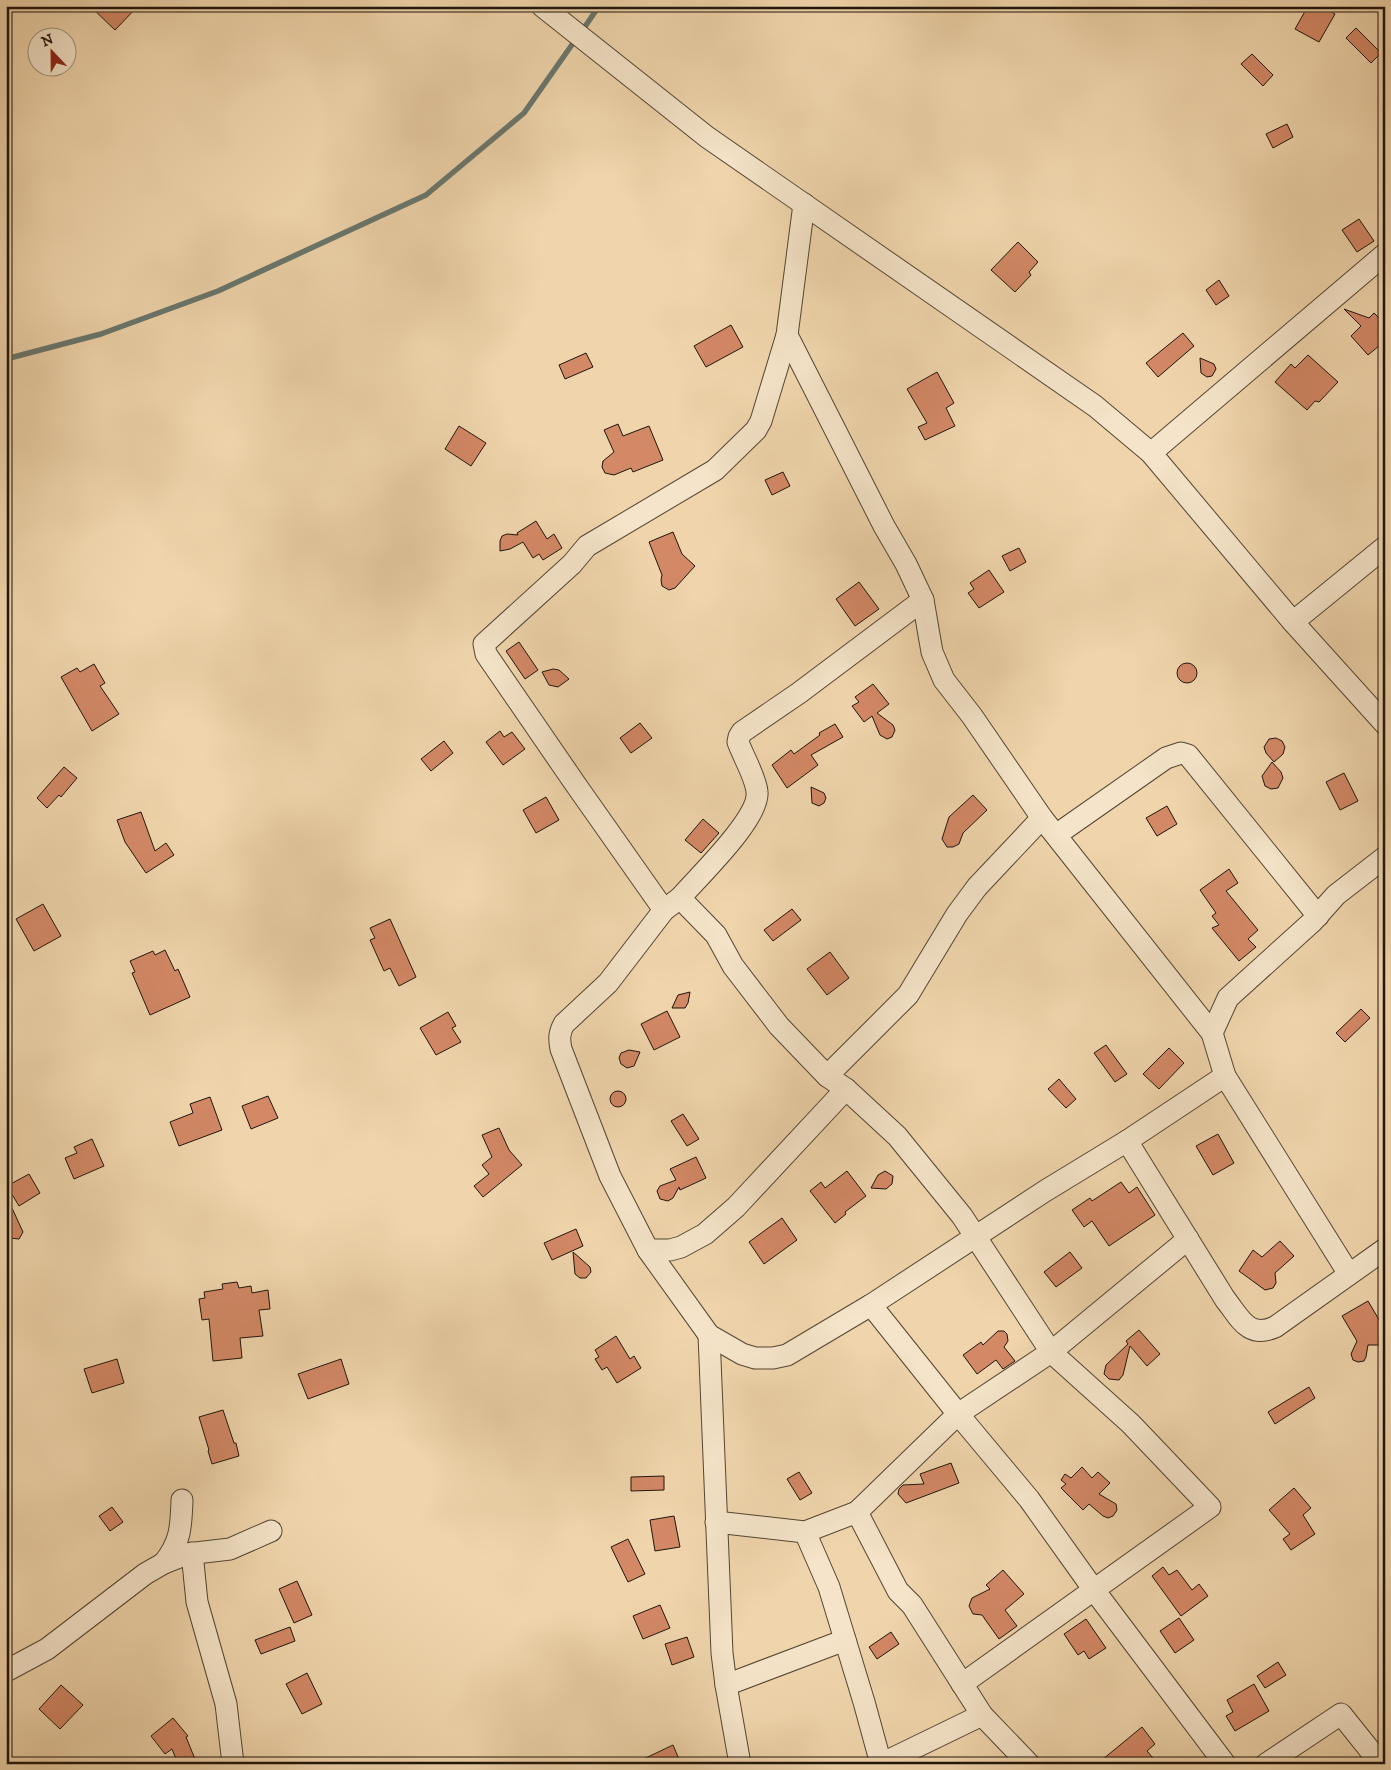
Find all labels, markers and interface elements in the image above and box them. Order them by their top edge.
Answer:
north arrow [28,28,78,78]
text: N [39,30,57,51]

